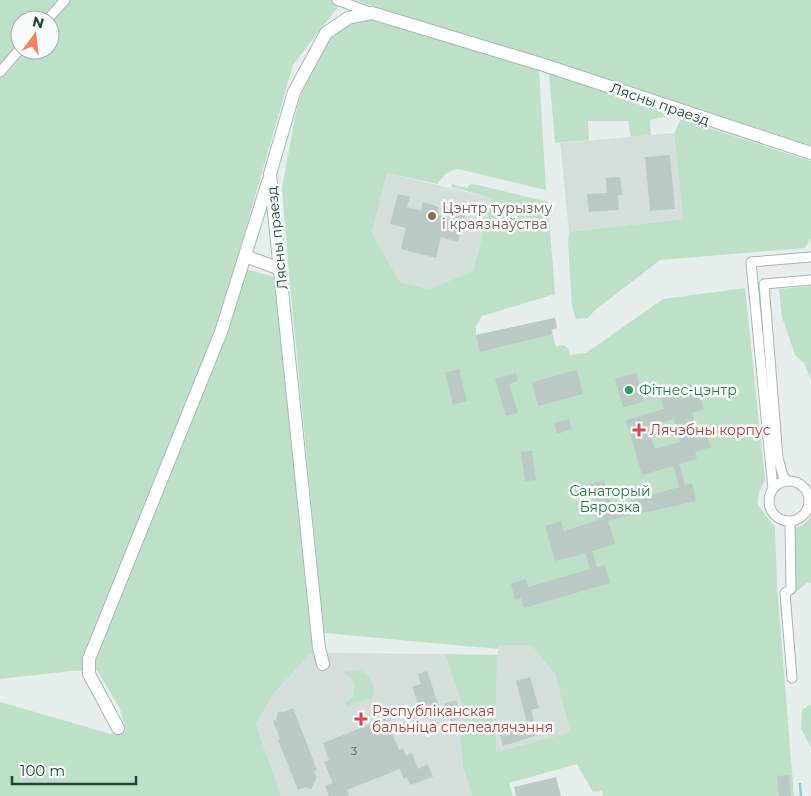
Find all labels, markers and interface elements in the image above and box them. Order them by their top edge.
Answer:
north arrow [10,10,60,60]
text: N [31,12,46,33]
street label: Лясны праезд [608,79,712,129]
street label: Лясны праезд [263,185,291,291]
place label: Цэнтр турызму і краязнаўства [442,199,552,233]
marker: Цэнтр турызму і краязнаўства [426,210,438,222]
place label: Фітнес-цэнтр [639,381,737,399]
marker: Фітнес-цэнтр [623,384,635,396]
place label: Лячэбны корпус [650,421,771,439]
marker: Лячэбны корпус [632,423,646,437]
park label: Санаторый Бярозка [569,482,651,516]
place label: Рэспубліканская бальніца спелеалячэння [372,702,553,736]
marker: Рэспубліканская бальніца спелеалячэння [354,712,368,726]
house number: 3 [351,744,357,758]
scale bar [12,754,136,786]
text: 100 m [20,761,65,780]

